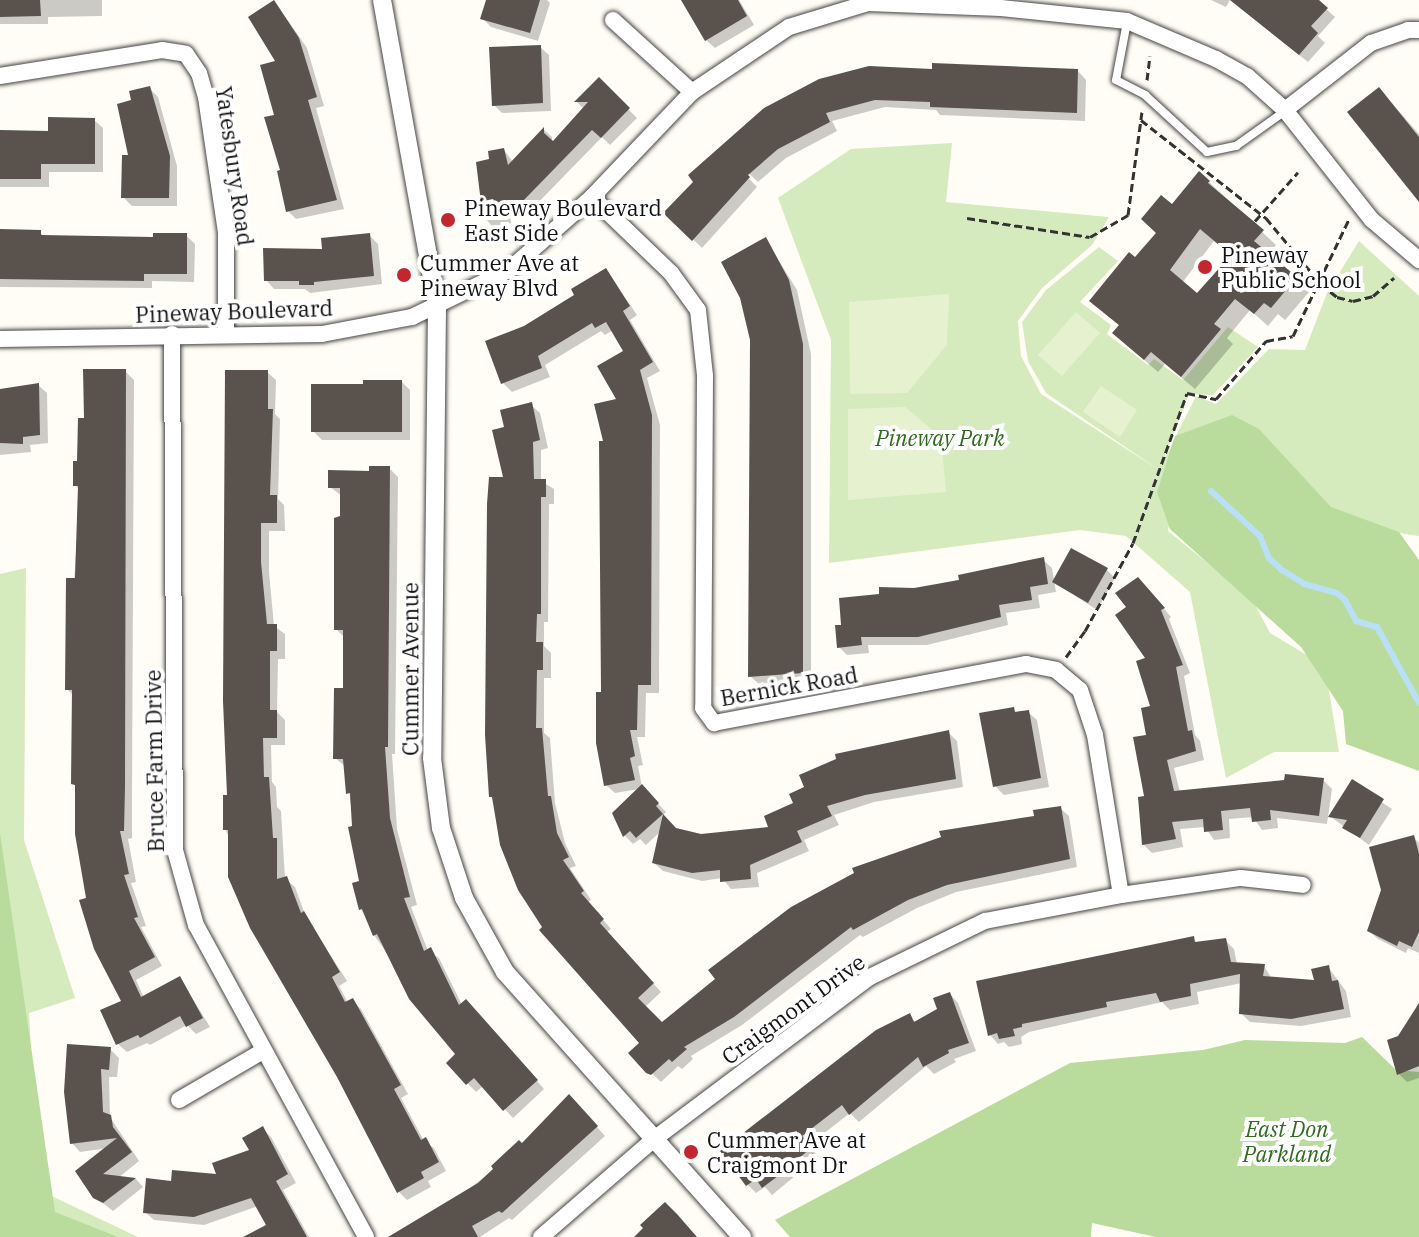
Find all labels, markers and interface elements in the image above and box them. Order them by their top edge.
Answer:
street label: Yatesbury Road [211,84,259,248]
place label: Pineway Boulevard East Side [464,194,662,246]
marker: Pineway Boulevard East Side [439,211,457,229]
place label: Pineway Public School [1221,241,1361,292]
place label: Cummer Ave at Pineway Blvd [420,249,579,300]
marker: Pineway Public School [1196,258,1214,276]
marker: Cummer Ave at Pineway Blvd [395,266,413,284]
street label: Pineway Boulevard [135,294,333,328]
park label: Pineway Park [875,425,1005,451]
street label: Cummer Avenue [397,582,423,756]
street label: Bernick Road [718,661,860,711]
street label: Bruce Farm Drive [139,669,169,853]
street label: Craigmont Drive [716,948,870,1070]
park label: East Don Parkland [1243,1115,1331,1166]
place label: Cummer Ave at Craigmont Dr [707,1126,866,1178]
marker: Cummer Ave at Craigmont Dr [682,1143,700,1161]

